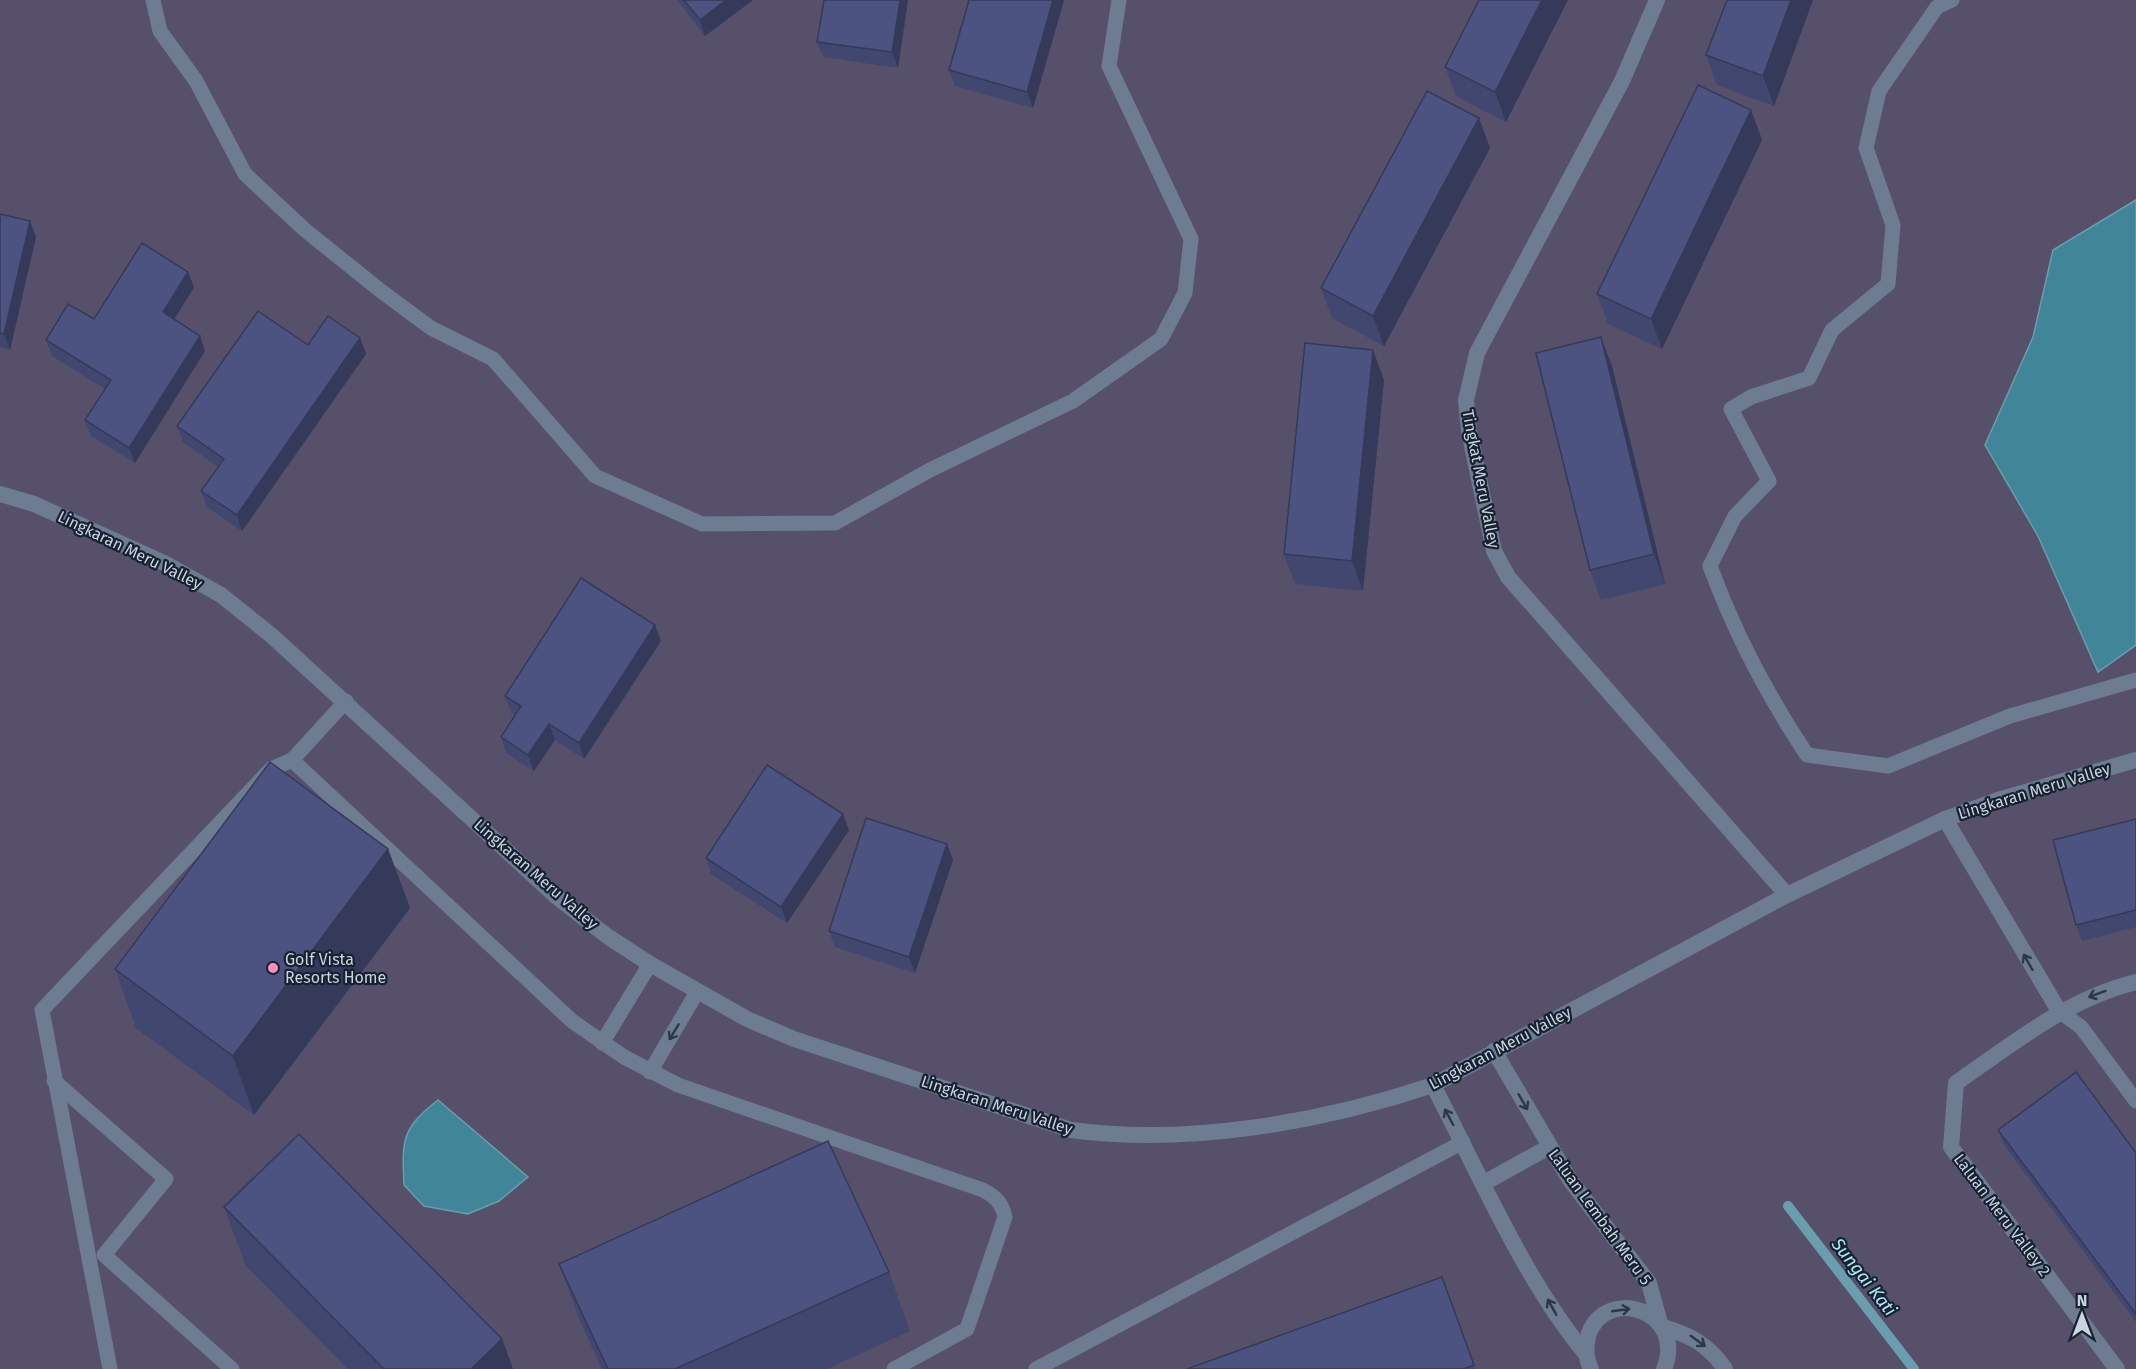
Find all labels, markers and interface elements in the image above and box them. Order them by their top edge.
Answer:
street label: Tingkat Meru Valley [1458,408,1504,550]
street label: Lingkaran Meru Valley [55,507,205,593]
street label: Lingkaran Meru Valley [1956,759,2113,823]
street label: Lingkaran Meru Valley [470,815,602,933]
place label: Golf Vista Resorts Home [285,950,386,987]
one-way arrow [2022,954,2034,971]
marker: Golf Vista Resorts Home [266,961,280,975]
one-way arrow [2088,989,2107,1000]
street label: Lingkaran Meru Valley [1426,1002,1574,1094]
one-way arrow [667,1023,679,1040]
street label: Lingkaran Meru Valley [919,1072,1075,1139]
one-way arrow [1517,1093,1529,1110]
one-way arrow [1443,1108,1455,1126]
street label: Laluan Lembah Meru 5 [1544,1145,1656,1289]
street label: Laluan Meru Valley 2 [1950,1150,2054,1280]
water label: Sungai Kati [1826,1233,1901,1320]
north arrow [2052,1285,2112,1345]
text: N [2077,1291,2087,1310]
one-way arrow [1546,1299,1558,1316]
one-way arrow [1611,1304,1631,1315]
one-way arrow [1690,1335,1706,1348]

